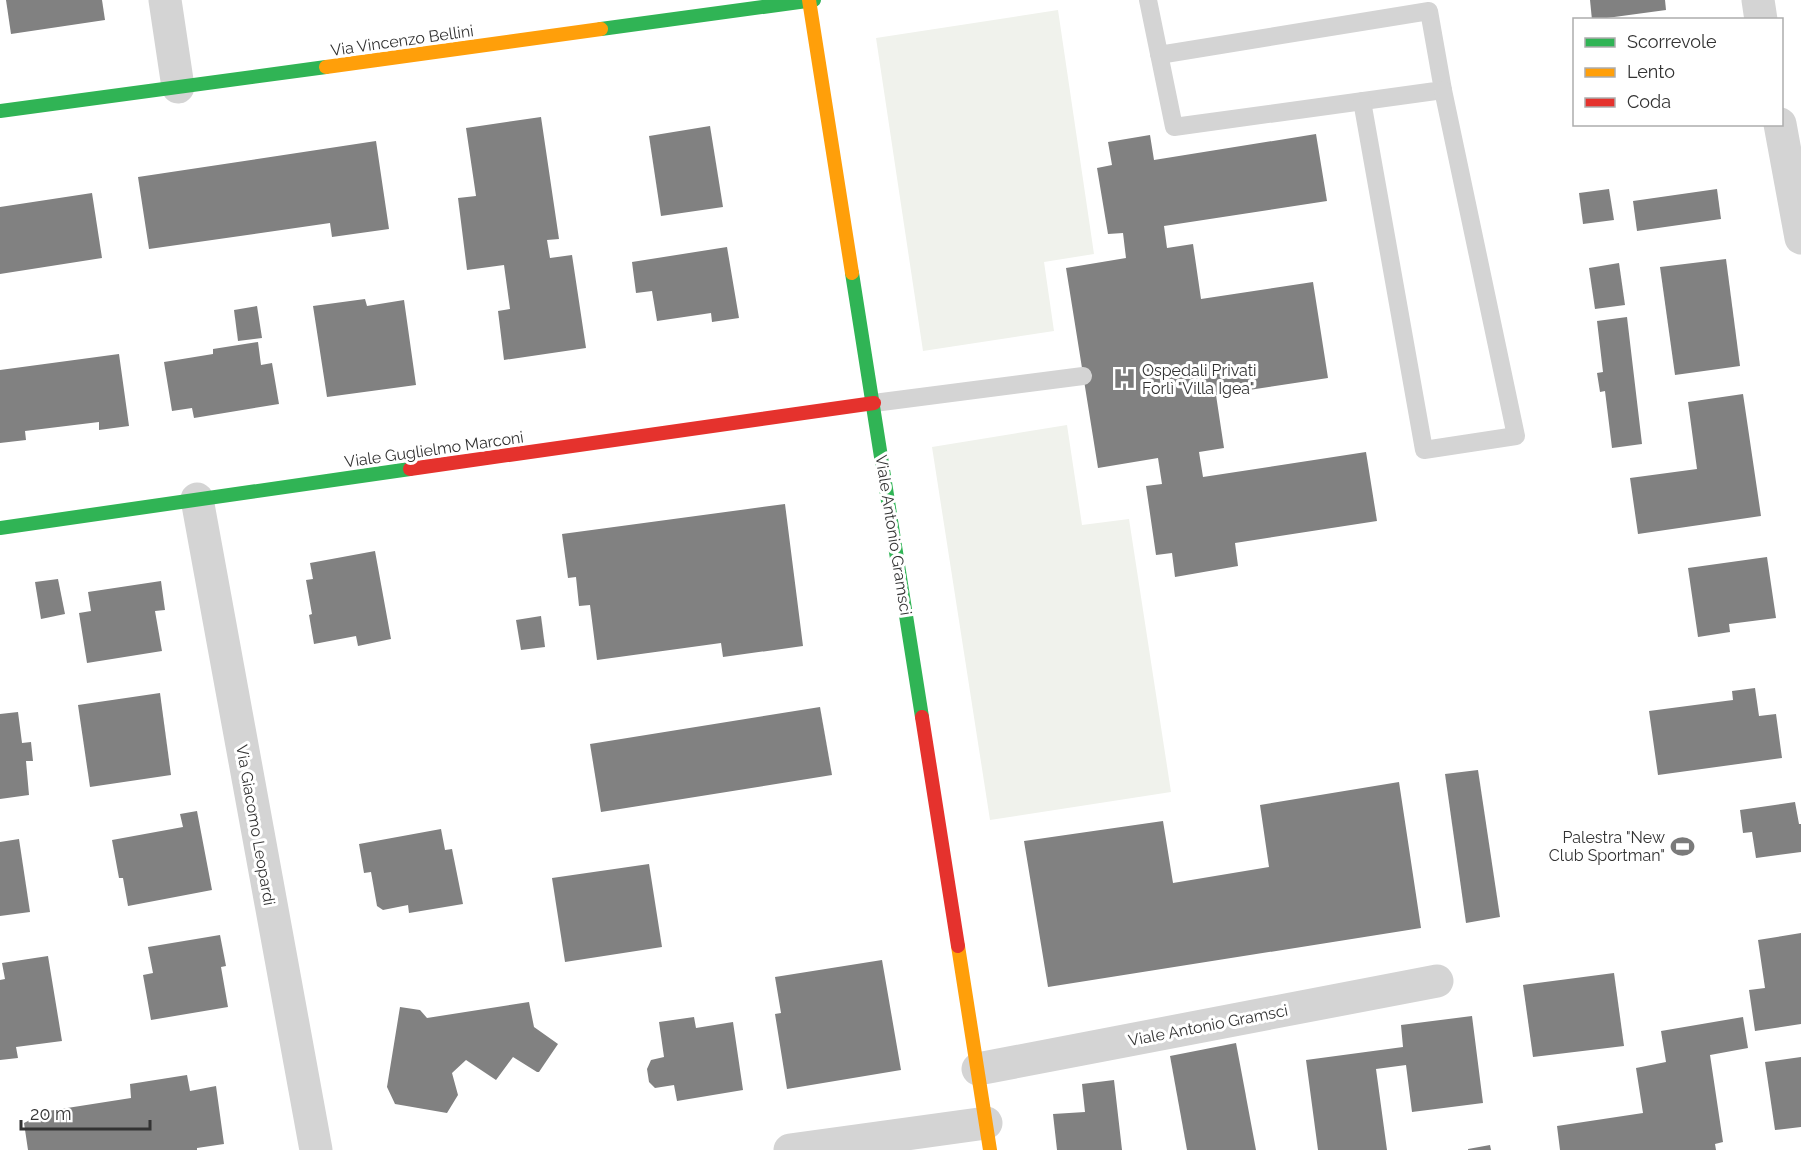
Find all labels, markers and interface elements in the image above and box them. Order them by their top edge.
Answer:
legend [1573,18,1783,126]
street label: Via Vincenzo Bellini [329,21,475,60]
text: Scorrevole [1627,31,1717,52]
text: Lento [1627,61,1675,82]
text: Coda [1627,91,1671,112]
place label: Ospedali Privati Forlì "Villa Igea" [1142,361,1256,398]
hospital icon: Ospedali Privati Forlì "Villa Igea" [1111,366,1137,392]
street label: Viale Guglielmo Marconi [343,428,525,471]
street label: Viale Antonio Gramsci [871,454,916,617]
street label: Via Giacomo Leopardi [232,743,279,907]
place label: Palestra "New Club Sportman" [1549,828,1665,865]
sports icon: Palestra "New Club Sportman" [1670,833,1696,859]
street label: Viale Antonio Gramsci [1127,1001,1289,1050]
scale bar [21,1093,150,1131]
text: 20 m [30,1103,72,1124]

